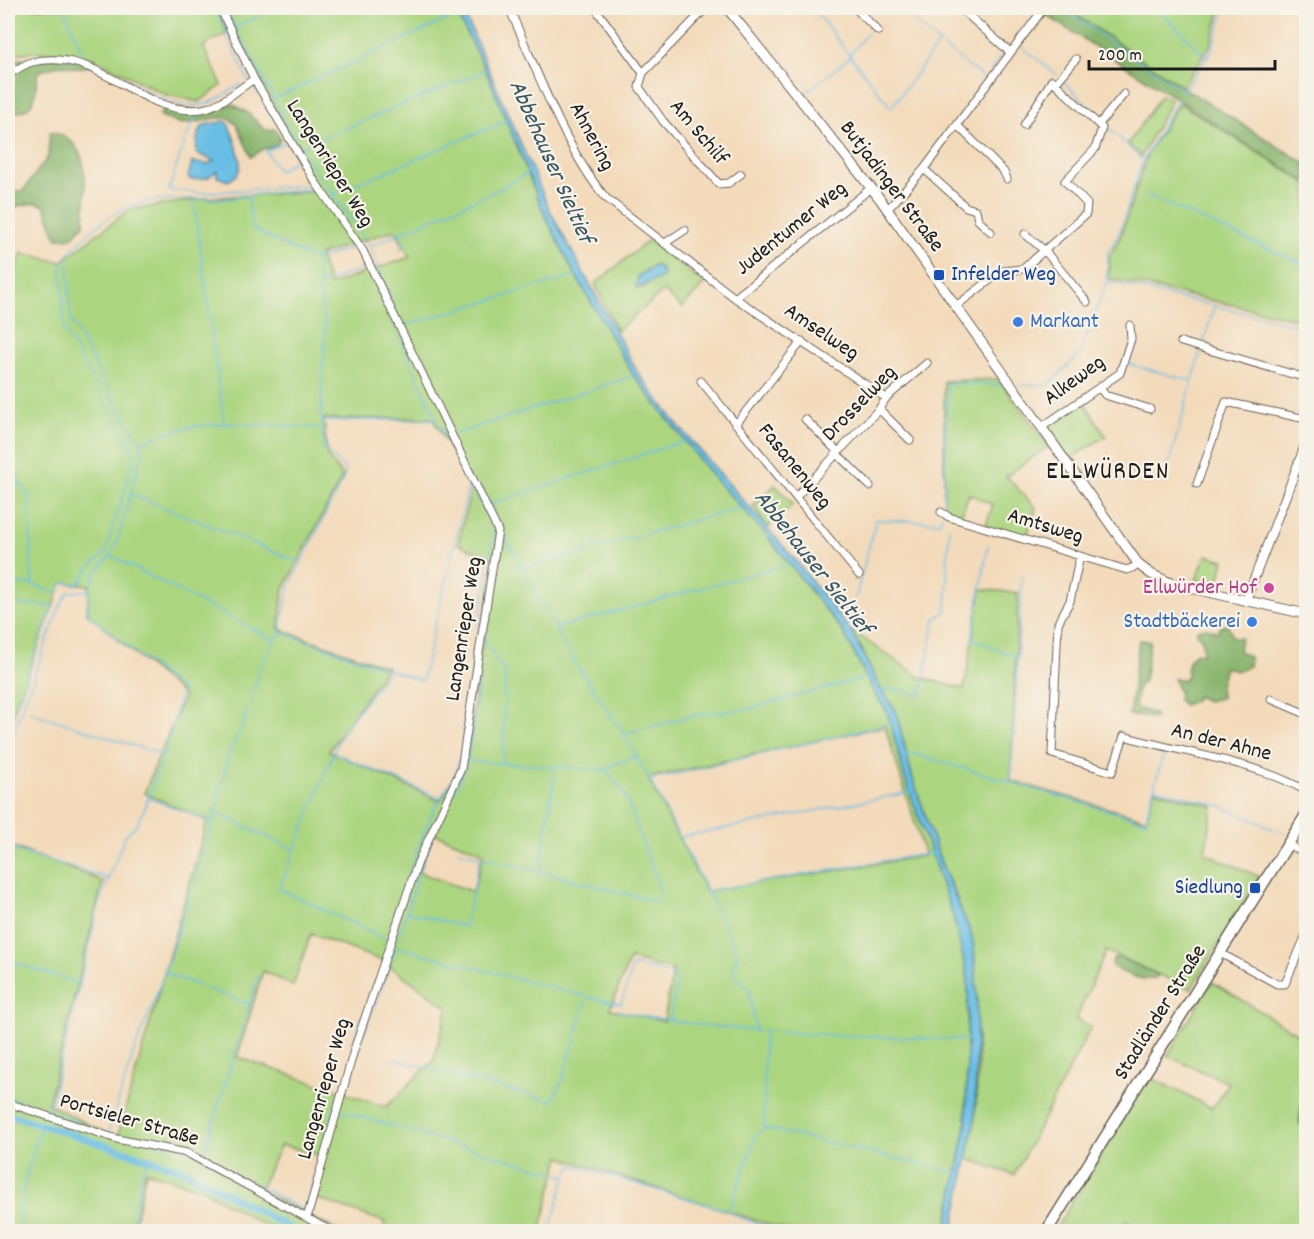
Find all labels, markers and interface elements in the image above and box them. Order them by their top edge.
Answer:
scale bar [1089,33,1275,71]
text: 200 m [1098,44,1142,69]
water label: Abbehauser Sieltief [499,75,603,253]
street label: Am Schilf [661,93,736,174]
street label: Langenrieper Weg [277,94,381,234]
street label: Ahnering [560,97,622,177]
street label: Butjadinger Straße [831,115,951,259]
street label: Judentumer Weg [730,174,854,284]
place label: Infelder Weg [951,260,1056,291]
marker: Infelder Weg [932,268,946,282]
street label: Amselweg [777,296,865,370]
place label: Markant [1030,307,1099,338]
marker: Markant [1011,315,1025,329]
street label: Alkeweg [1038,348,1112,414]
street label: Drosselweg [815,359,905,449]
street label: Fasanenweg [749,417,839,517]
district label: ELLWÜRDEN [1046,454,1170,491]
water label: Abbehauser Sieltief [745,483,882,646]
street label: Amtsweg [1003,501,1087,553]
street label: Langenrieper Weg [438,555,492,703]
place label: Ellwürder Hof [1143,573,1258,604]
marker: Ellwürder Hof [1262,581,1276,595]
place label: Stadtbäckerei [1124,607,1240,638]
marker: Stadtbäckerei [1245,615,1259,629]
street label: An der Ahne [1168,716,1274,770]
place label: Siedlung [1175,873,1243,904]
marker: Siedlung [1248,881,1262,895]
street label: Stadländer Straße [1107,939,1215,1087]
street label: Langenrieper Weg [290,1015,360,1163]
street label: Portsieler Straße [56,1086,202,1156]

